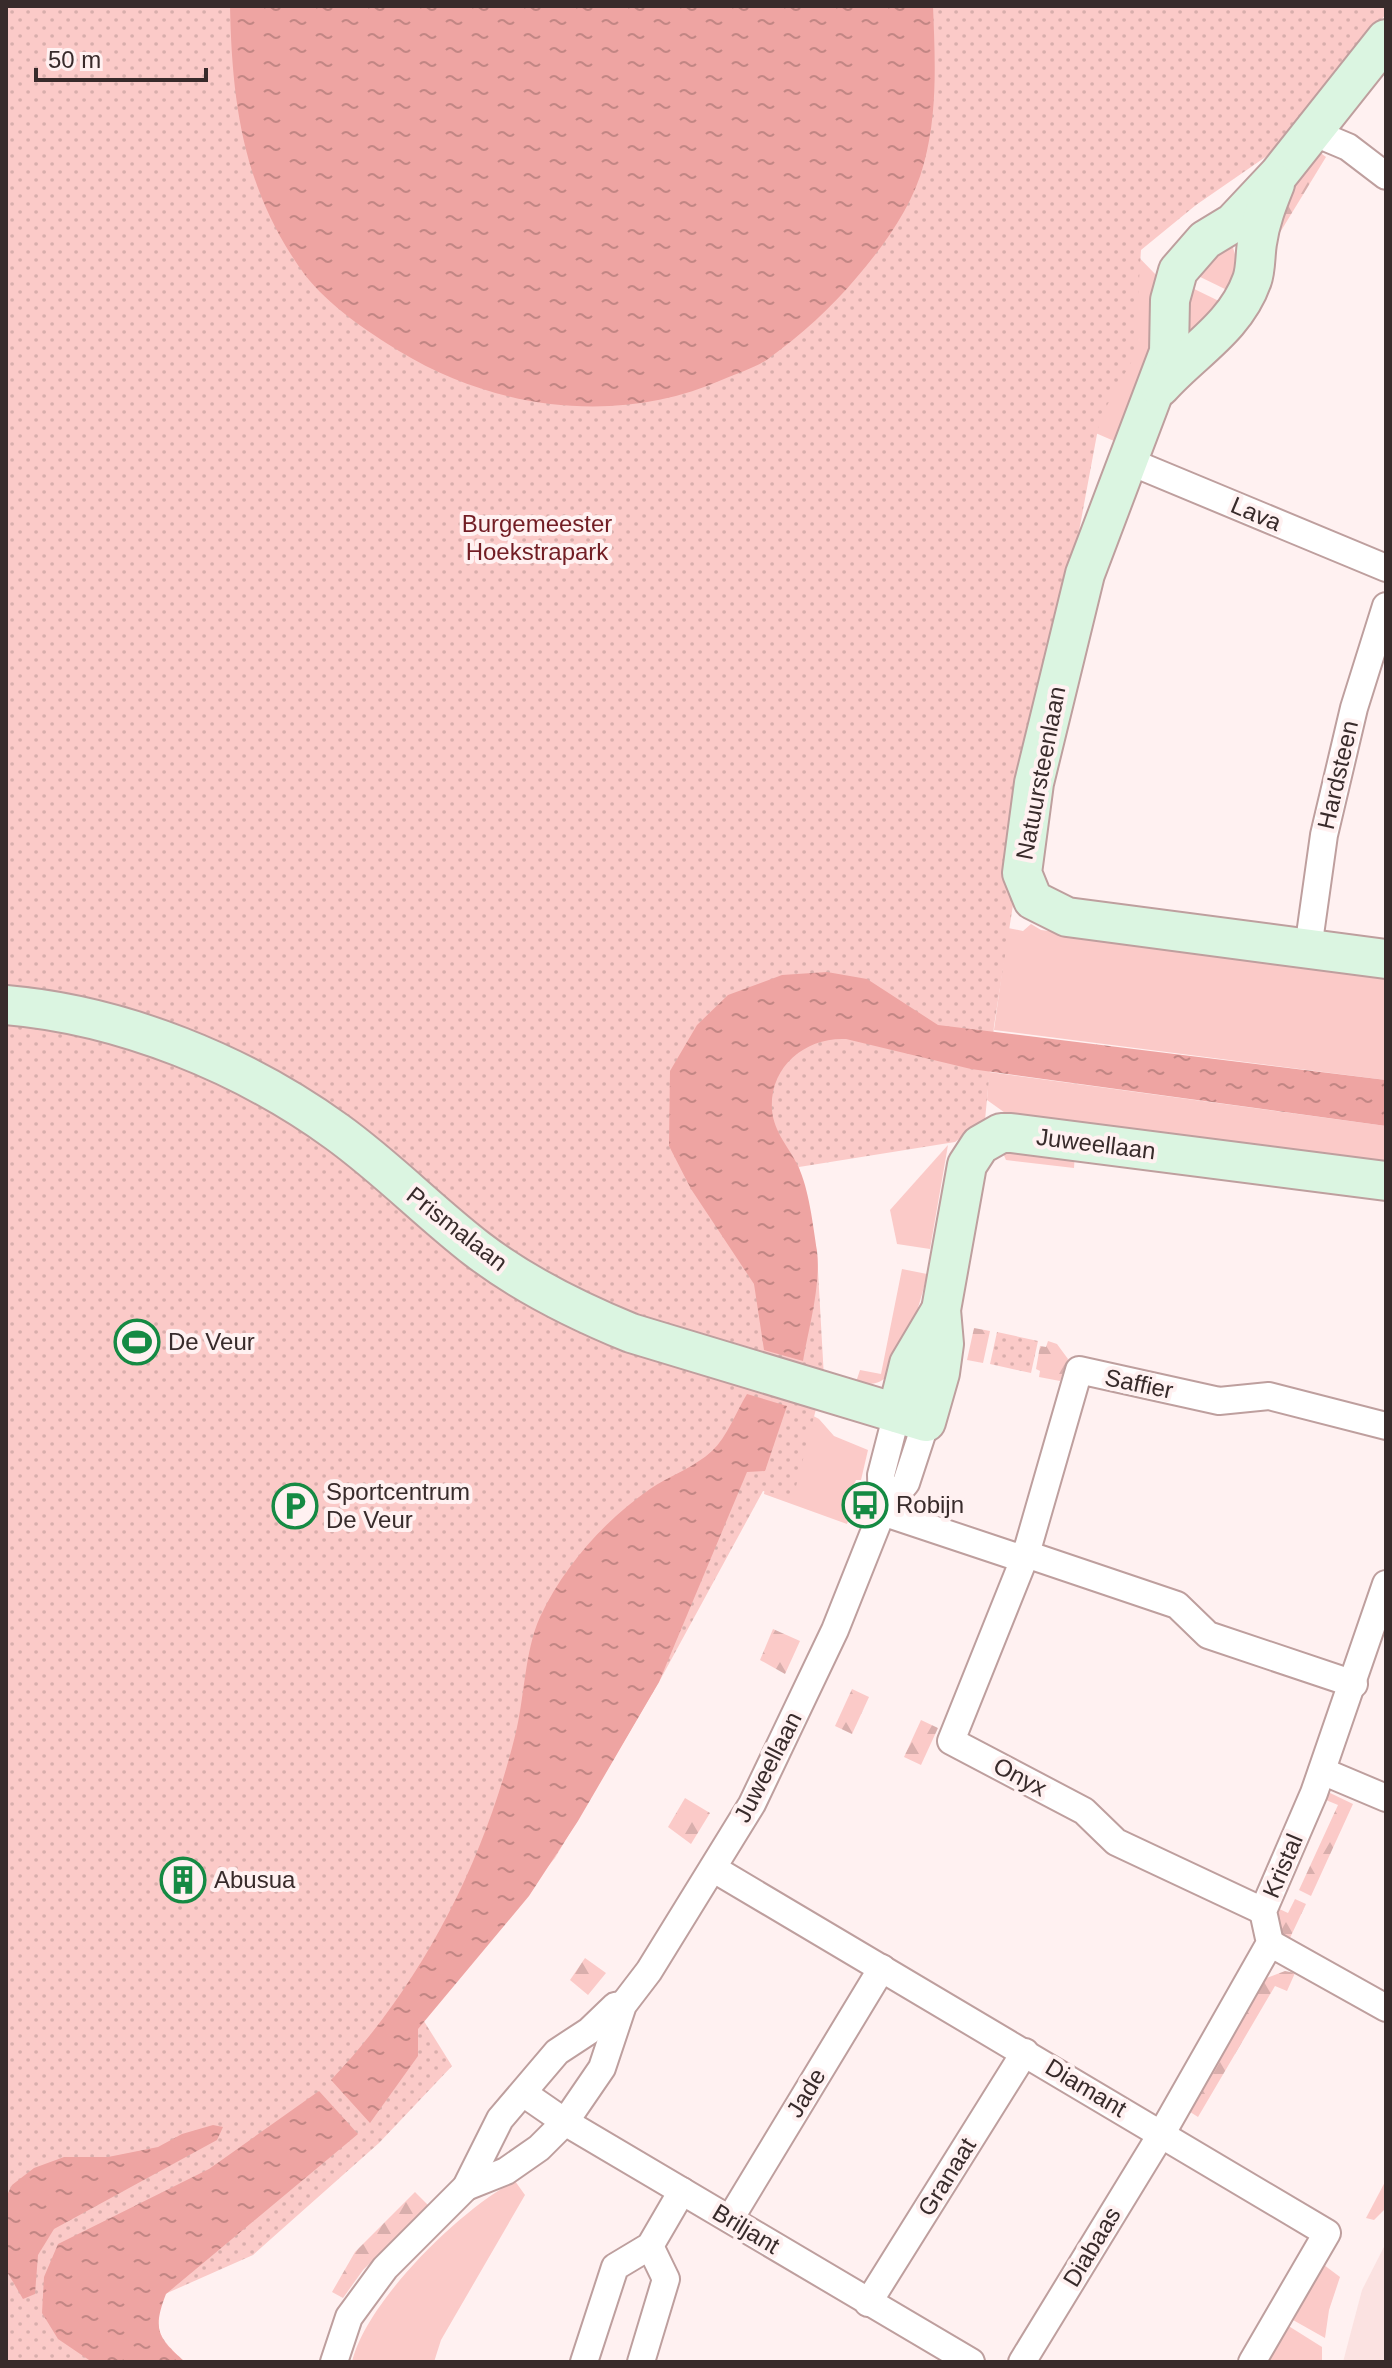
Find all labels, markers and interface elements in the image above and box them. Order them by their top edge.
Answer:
scale bar [36,32,206,82]
text: 50 m [48,46,101,73]
street label: Lava [1227,491,1286,536]
park label: Burgemeester Hoekstrapark [462,510,612,565]
street label: Natuursteenlaan [1010,684,1071,862]
street label: Hardsteen [1312,718,1363,832]
street label: Juweellaan [1035,1123,1157,1164]
street label: Prismalaan [402,1181,513,1276]
sports icon: De Veur [113,1318,161,1366]
place label: De Veur [168,1328,255,1355]
street label: Saffier [1103,1363,1176,1404]
place label: Sportcentrum De Veur [326,1478,470,1533]
bus stop icon: Robijn [841,1481,889,1529]
parking icon: Sportcentrum De Veur [271,1482,319,1530]
place label: Robijn [896,1491,964,1518]
street label: Juweellaan [728,1707,807,1826]
street label: Onyx [989,1751,1051,1802]
street label: Kristal [1257,1830,1308,1902]
building icon: Abusua [159,1856,207,1904]
place label: Abusua [214,1866,296,1893]
street label: Diamant [1041,2053,1132,2122]
street label: Jade [781,2063,831,2122]
street label: Granaat [912,2133,981,2221]
street label: Briljant [708,2198,785,2259]
street label: Diabaas [1057,2202,1126,2291]

